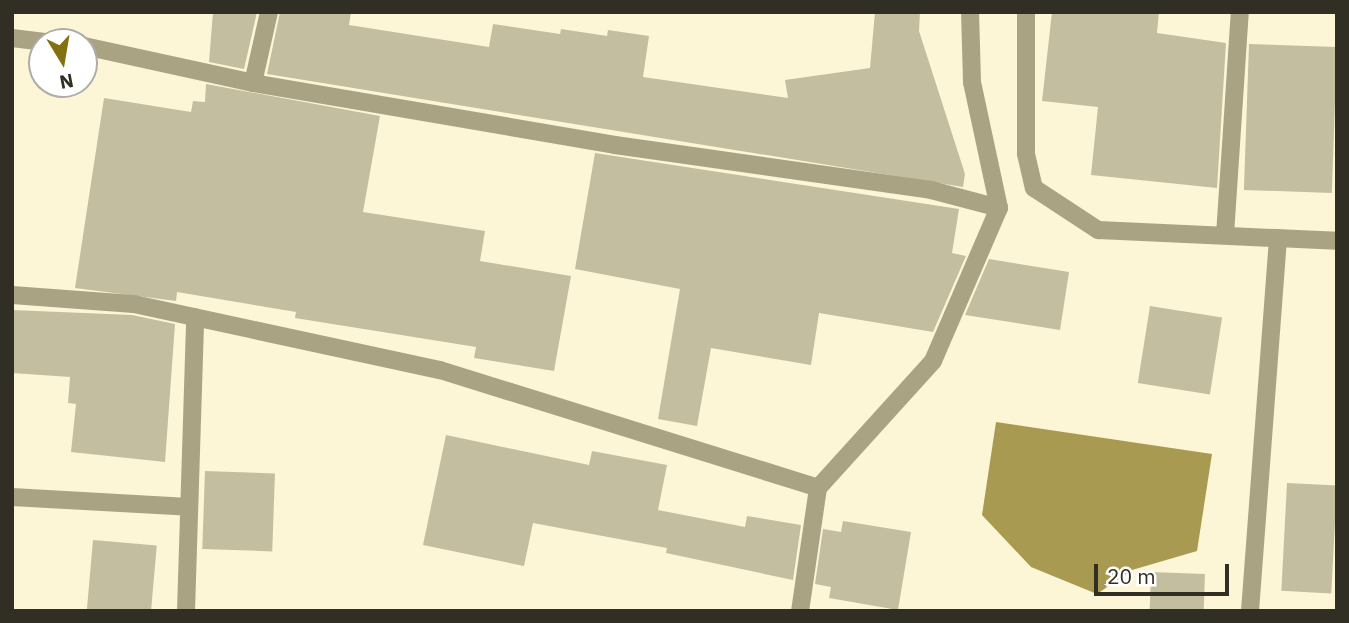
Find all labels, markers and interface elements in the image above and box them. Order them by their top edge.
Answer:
north arrow [28,28,98,98]
text: N [58,69,76,95]
scale bar [1097,550,1232,594]
text: 20 m [1107,562,1156,590]

